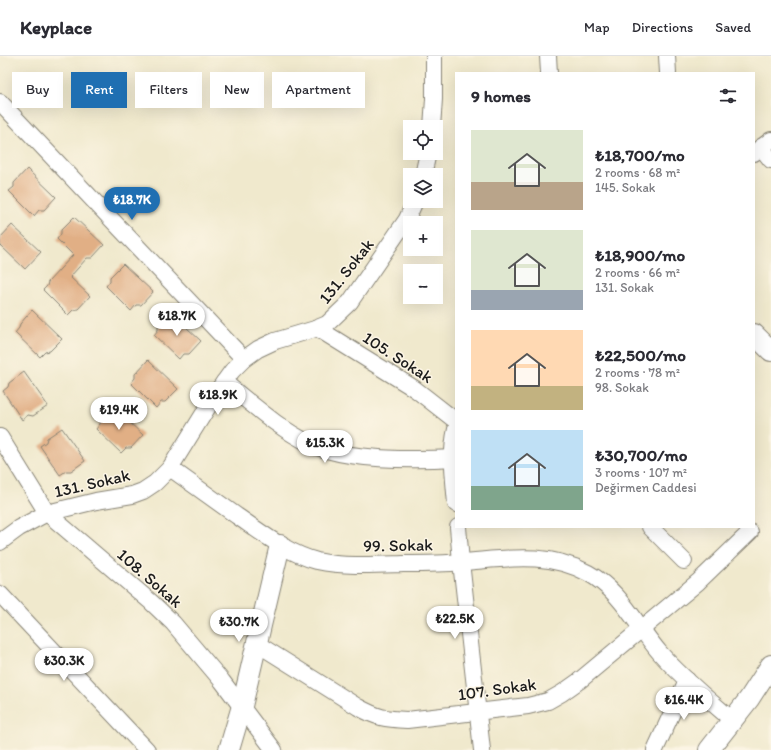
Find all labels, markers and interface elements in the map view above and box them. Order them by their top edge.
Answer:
text: Keyplace [20,16,92,39]
text: Map [584,19,610,36]
text: Directions [632,19,693,36]
text: Saved [715,19,751,36]
chip: Buy [12,72,63,108]
chip: Rent [71,72,127,108]
chip: Filters [135,72,202,108]
chip: New [210,72,264,108]
chip: Apartment [272,72,365,108]
icon: filters [717,85,739,107]
text: 9 homes [471,86,531,106]
map controls [403,120,443,304]
button: locate [403,120,443,160]
text: ₺18,700/mo [595,145,685,165]
icon: home [503,146,551,194]
text: 2 rooms · 68 m² [595,165,680,180]
button: layers [403,168,443,208]
text: 145. Sokak [595,180,656,195]
pin: ₺18.7K [99,187,165,221]
text: ₺18.7K [113,192,151,207]
button: + [403,216,443,256]
street label: 131. Sokak [314,234,378,308]
text: ₺18,900/mo [595,245,685,265]
icon: home [503,246,551,294]
button: − [403,264,443,304]
text: 2 rooms · 66 m² [595,265,680,280]
text: 131. Sokak [595,280,654,295]
pin: ₺18.7K [144,303,210,337]
text: ₺18.7K [158,308,196,323]
street label: 105. Sokak [359,327,437,387]
text: ₺22,500/mo [595,345,686,365]
icon: home [503,346,551,394]
text: 2 rooms · 78 m² [595,365,680,380]
text: 98. Sokak [595,380,649,395]
pin: ₺18.9K [185,382,251,416]
text: ₺18.9K [199,387,237,402]
pin: ₺19.4K [86,397,152,431]
text: ₺19.4K [99,402,139,417]
pin: ₺15.3K [292,430,358,464]
text: ₺15.3K [306,435,344,450]
text: ₺30,700/mo [595,445,687,465]
icon: home [503,446,551,494]
street label: 131. Sokak [52,465,132,501]
text: 3 rooms · 107 m² [595,465,687,480]
text: Değirmen Caddesi [595,480,697,495]
street label: 99. Sokak [363,534,433,556]
street label: 108. Sokak [113,544,187,612]
pin: ₺22.5K [422,606,488,640]
pin: ₺30.7K [206,609,272,643]
text: ₺22.5K [435,611,475,626]
text: ₺30.7K [219,614,259,629]
pin: ₺30.3K [31,648,97,682]
text: ₺30.3K [44,653,84,668]
street label: 107. Sokak [457,674,538,704]
pin: ₺16.4K [651,687,717,721]
text: ₺16.4K [664,692,704,707]

